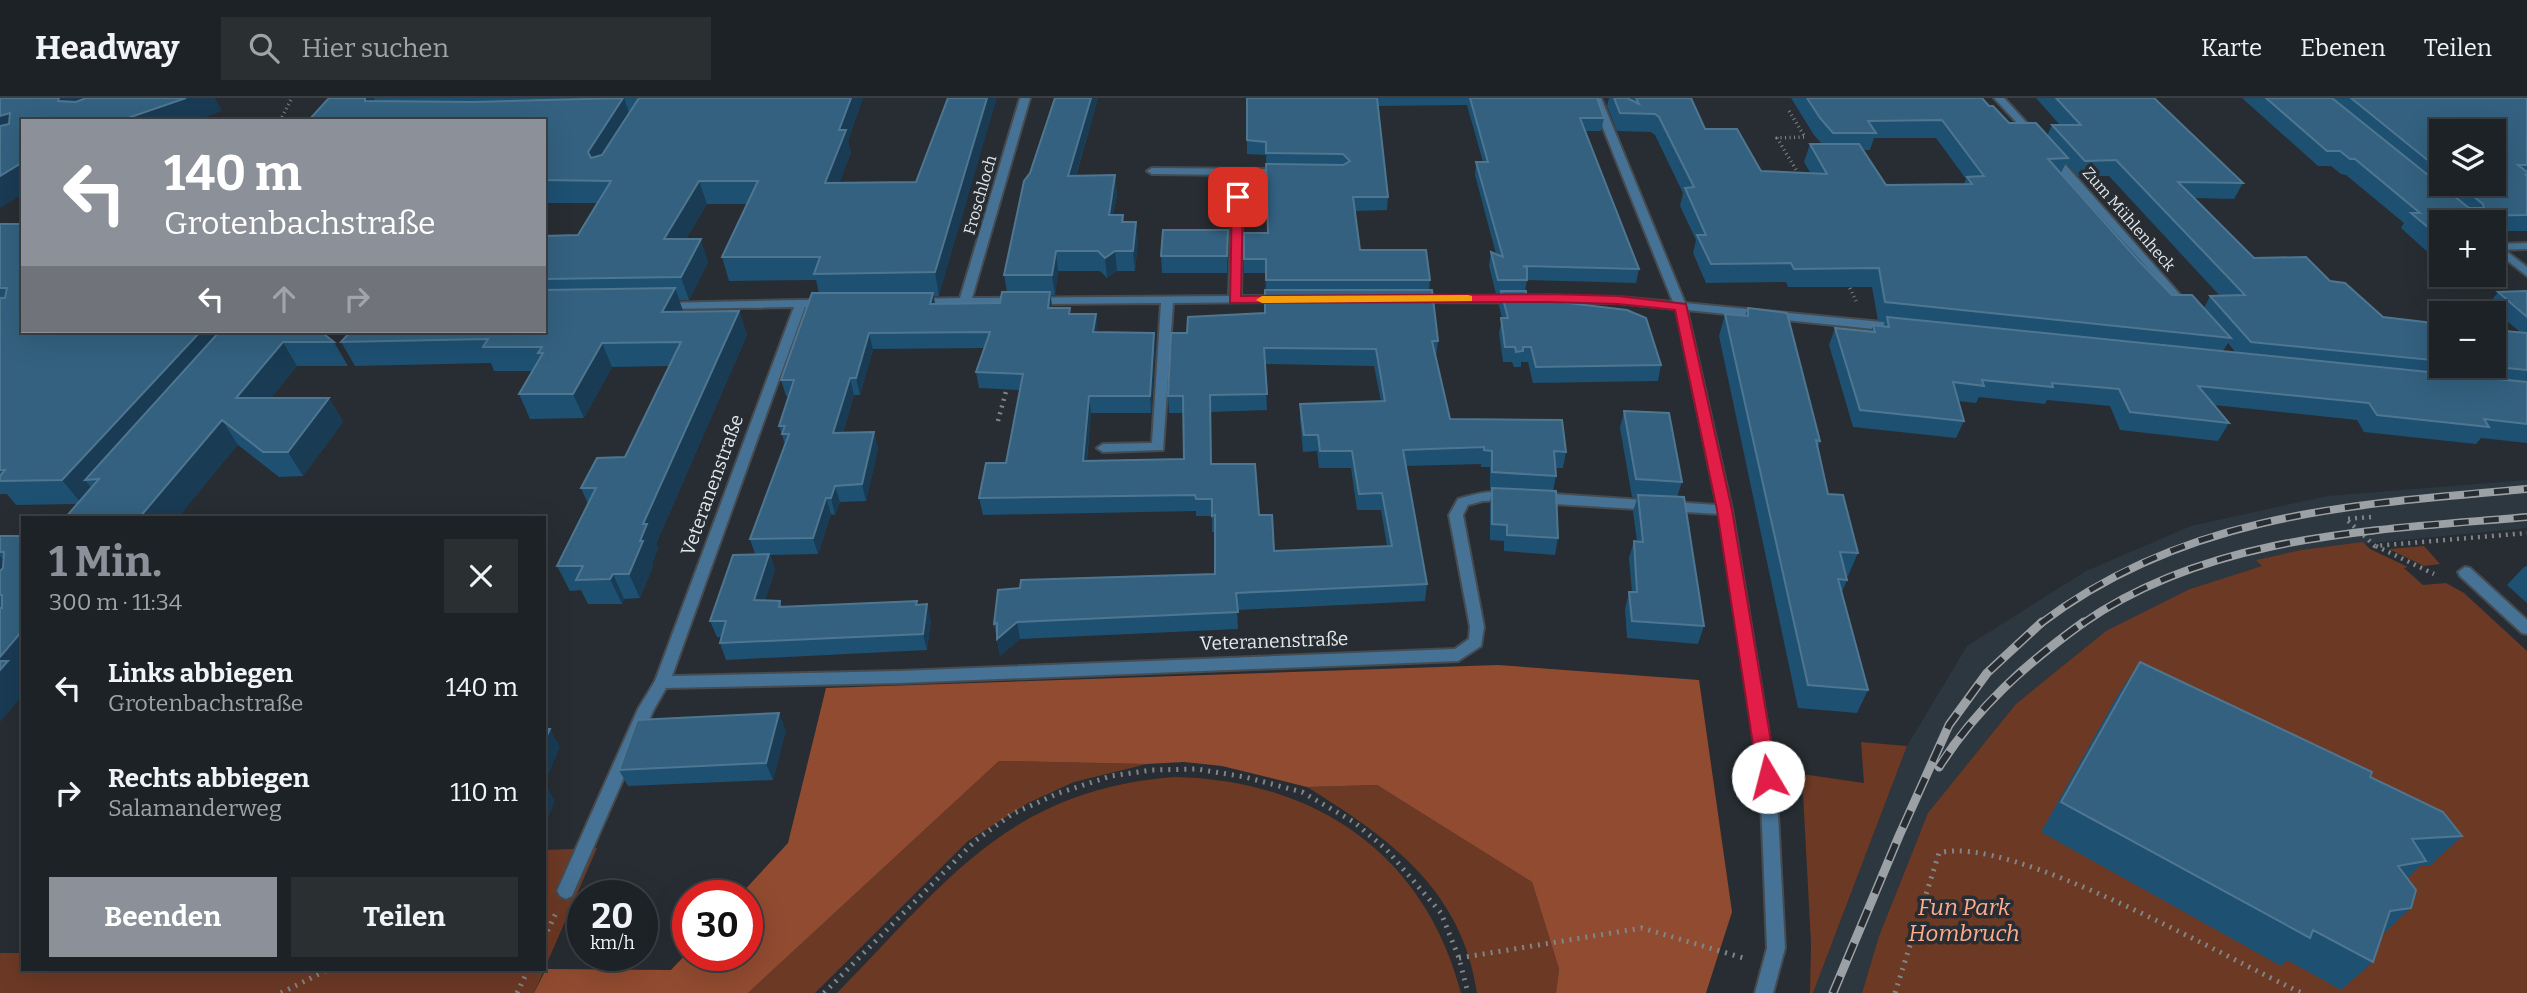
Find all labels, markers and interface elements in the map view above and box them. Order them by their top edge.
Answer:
search box [221,17,711,80]
text: Headway [35,28,179,68]
icon: search [245,29,283,67]
text: Hier suchen [301,33,449,64]
text: Karte [2201,34,2262,62]
text: Ebenen [2300,34,2386,62]
text: Teilen [2424,34,2492,62]
map controls [2429,119,2506,378]
button: layers [2429,119,2506,196]
text: 140 m [164,144,302,203]
icon: left [49,147,140,238]
street label: Froschloch [960,153,1000,237]
street label: Zum Mühlenheck [2079,163,2179,275]
pin [1208,167,1268,227]
icon: arrive [1219,178,1257,216]
text: Grotenbachstraße [164,204,436,242]
button: + [2429,210,2506,287]
icon: left [192,280,230,318]
icon: ahead [265,280,303,318]
icon: right [338,280,376,318]
button: − [2429,301,2506,378]
street label: Veteranenstraße [676,411,748,559]
text: 1 Min. [49,537,162,587]
button: close [444,539,518,613]
text: 300 m · 11:34 [49,588,182,616]
street label: Veteranenstraße [1199,627,1349,655]
text: Links abbiegen [108,658,293,689]
icon: left [49,669,87,707]
text: 140 m [446,672,518,703]
text: Grotenbachstraße [108,689,303,717]
position arrow [1731,740,1805,814]
text: Rechts abbiegen [108,763,310,794]
icon: right [49,774,87,812]
text: 110 m [450,777,518,808]
text: Salamanderweg [108,794,282,822]
button: Beenden [49,877,277,957]
button: Teilen [291,877,518,957]
speed limit sign: 30 [672,880,763,971]
park label: Fun Park Hombruch [1908,893,2020,947]
text: 20 [592,895,633,937]
text: km/h [590,932,635,954]

